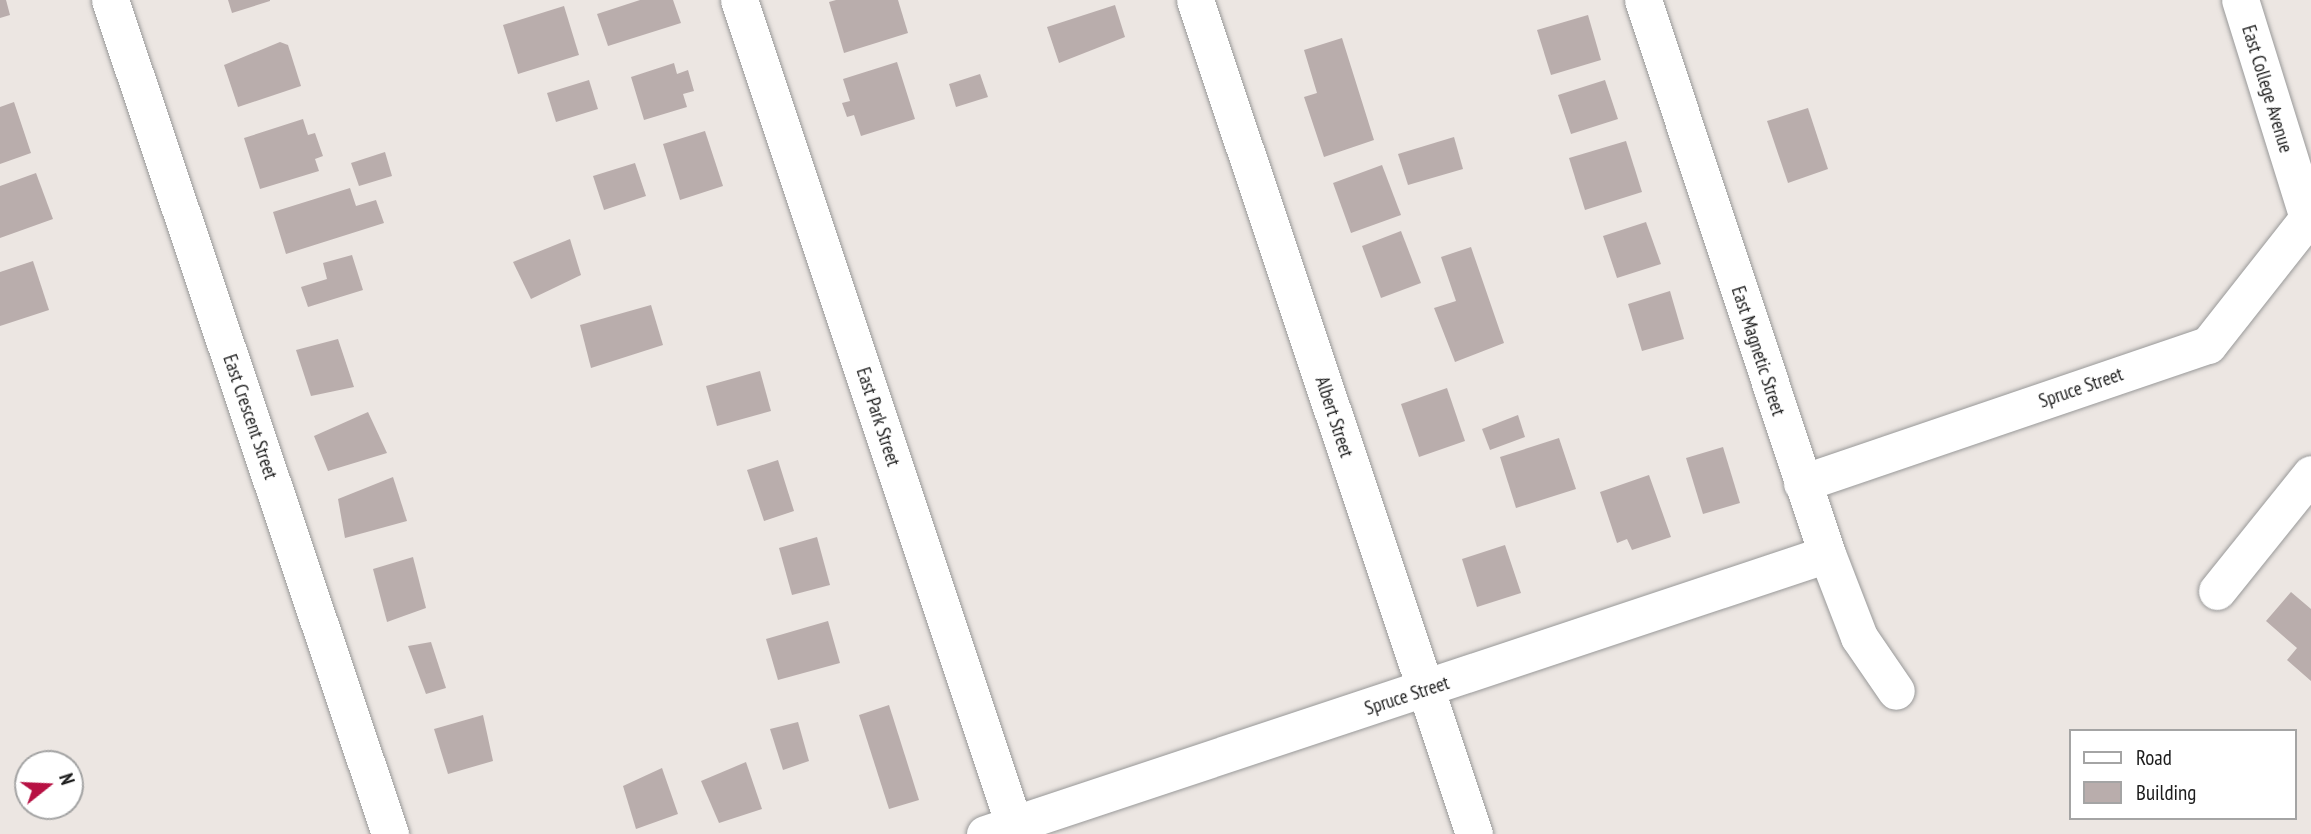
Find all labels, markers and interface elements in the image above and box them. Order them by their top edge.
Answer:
street label: East College Avenue [2237,22,2297,156]
street label: East Magnetic Street [1726,283,1790,419]
street label: East Crescent Street [218,352,282,482]
street label: Spruce Street [2036,363,2126,413]
street label: East Park Street [851,364,905,470]
street label: Albert Street [1310,374,1358,460]
street label: Spruce Street [1362,672,1452,720]
legend [2070,729,2297,820]
text: Road [2136,744,2172,771]
north arrow [14,750,84,820]
text: N [54,771,80,788]
text: Building [2136,779,2196,806]

